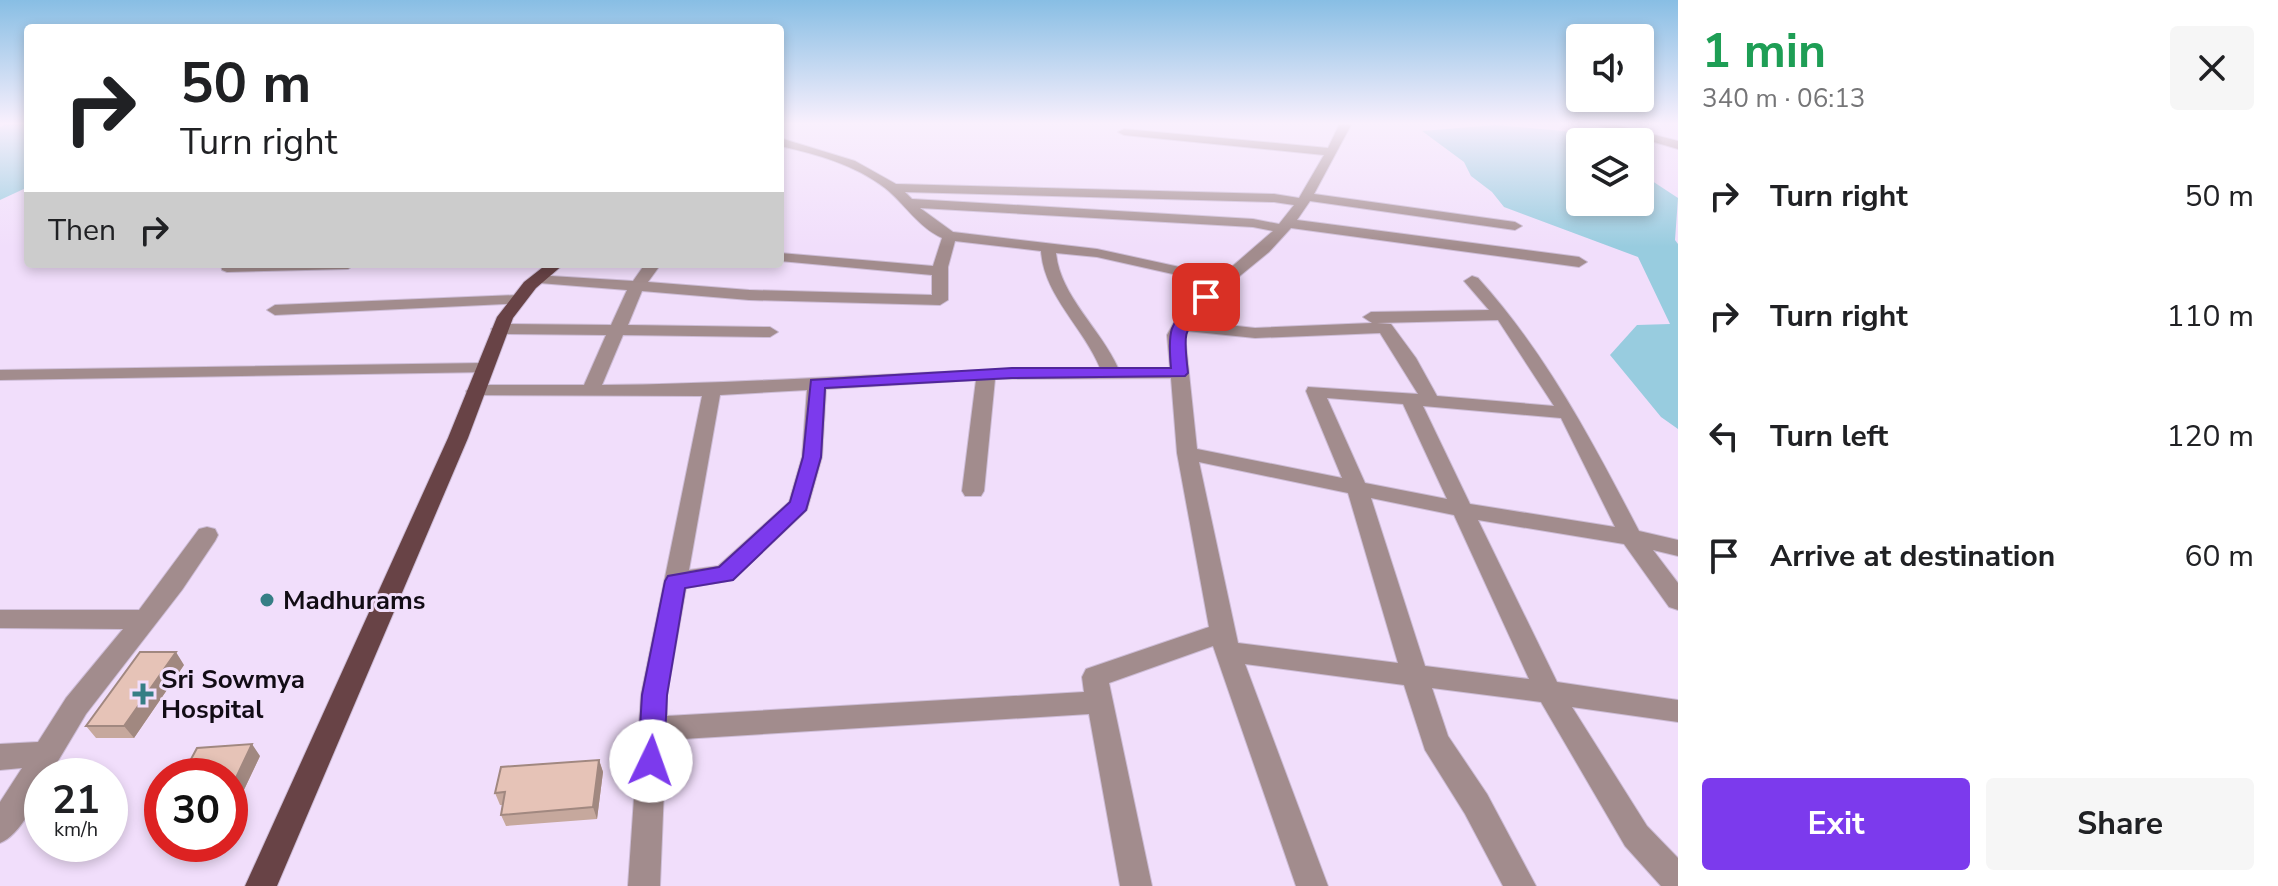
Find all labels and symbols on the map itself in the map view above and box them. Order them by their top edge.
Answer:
pin [1172,263,1240,331]
place label: Madhurams [283,583,425,618]
marker: Madhurams [258,591,276,609]
place label: Sri Sowmya Hospital [161,662,305,727]
marker: Sri Sowmya Hospital [132,683,154,705]
position arrow [609,719,693,803]
speed limit sign: 30 [144,758,248,862]

